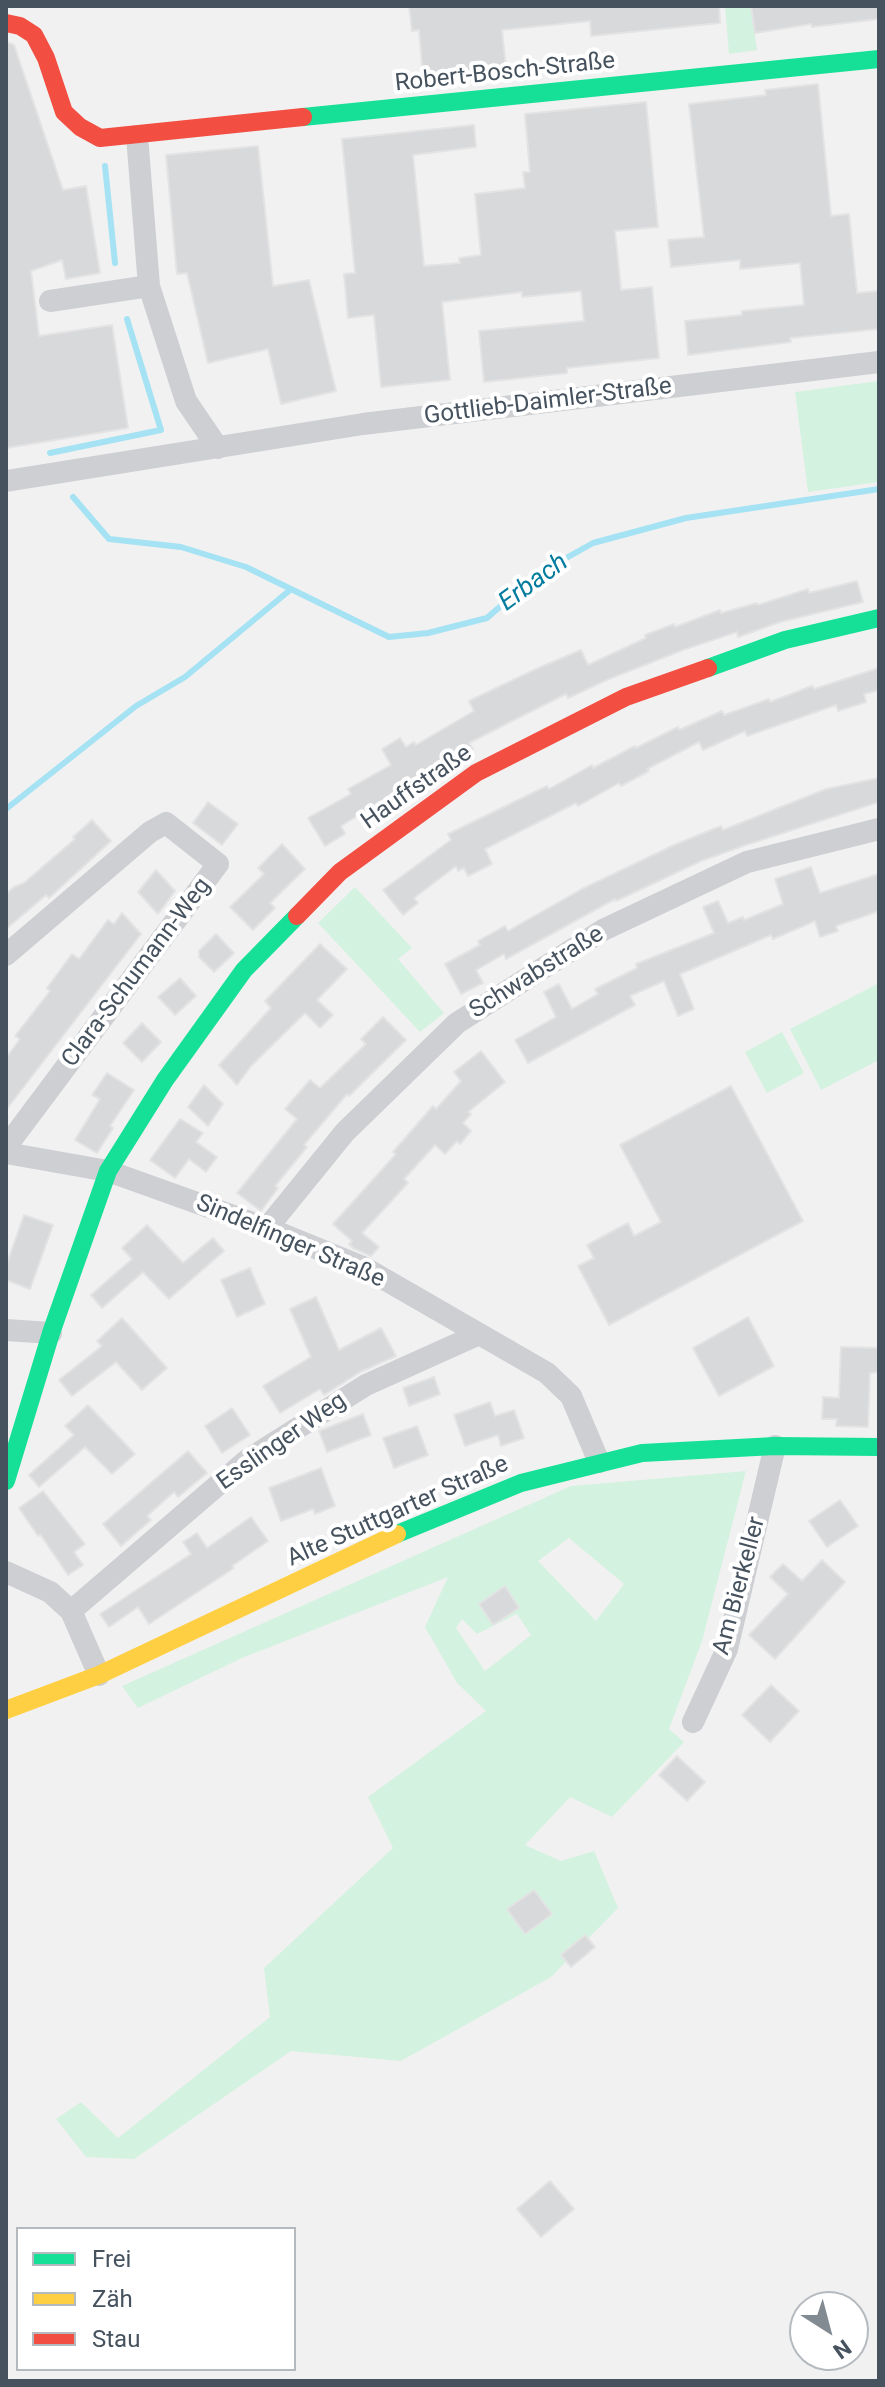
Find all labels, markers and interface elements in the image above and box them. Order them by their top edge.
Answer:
street label: Robert-Bosch-Straße [394,47,616,99]
street label: Gottlieb-Daimler-Straße [423,373,673,431]
water label: Erbach [493,547,575,619]
street label: Hauffstraße [356,739,478,837]
street label: Clara-Schumann-Weg [56,873,218,1073]
street label: Schwabstraße [465,920,609,1026]
street label: Sindelfinger Straße [191,1189,389,1295]
street label: Esslinger Weg [212,1387,352,1497]
street label: Alte Stuttgarter Straße [283,1450,513,1574]
street label: Am Bierkeller [708,1514,772,1658]
legend [16,2227,296,2371]
text: Frei [92,2245,131,2273]
text: Zäh [92,2285,133,2313]
north arrow [789,2291,869,2371]
text: Stau [92,2325,140,2353]
text: N [829,2335,856,2364]

